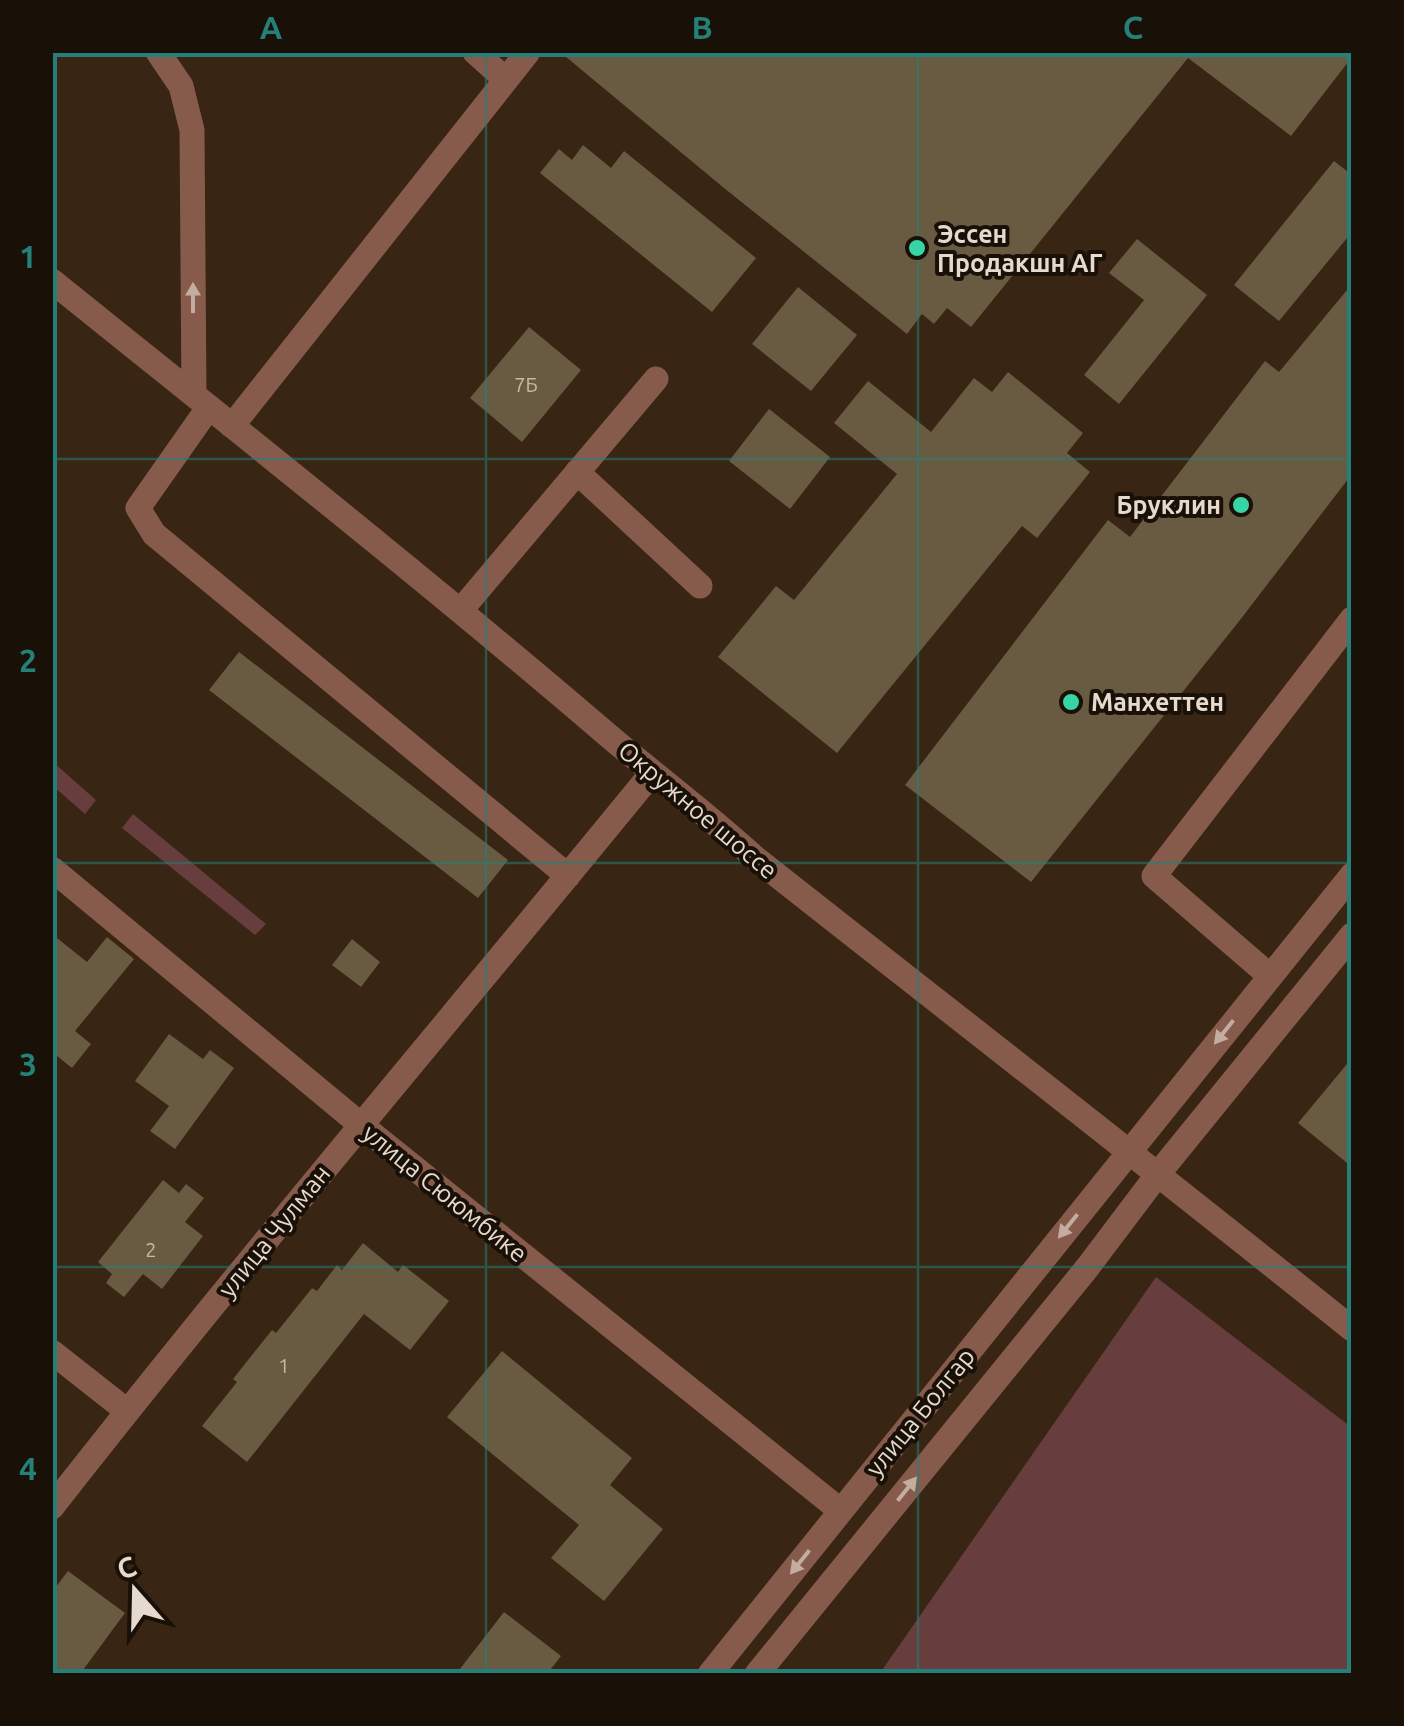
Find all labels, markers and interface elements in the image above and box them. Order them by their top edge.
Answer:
text: A [260,9,283,45]
text: B [691,9,713,45]
text: C [1123,9,1143,45]
place label: Эссен Продакшн АГ [937,220,1103,277]
marker: Эссен Продакшн АГ [906,237,928,259]
text: 1 [19,238,37,274]
one-way arrow [185,281,201,313]
house number: 7Б [514,373,538,396]
place label: Бруклин [1117,491,1221,519]
marker: Бруклин [1230,494,1252,516]
text: 2 [19,642,37,678]
place label: Манхеттен [1091,688,1224,716]
marker: Манхеттен [1060,691,1082,713]
street label: Окружное шоссе [613,736,783,884]
one-way arrow [1214,1019,1235,1045]
text: 3 [19,1046,37,1082]
street label: улица Сююмбике [357,1118,533,1268]
street label: улица Чулман [212,1159,336,1303]
one-way arrow [1058,1214,1079,1239]
house number: 2 [145,1238,157,1261]
street label: улица Болгар [860,1342,980,1482]
house number: 1 [278,1354,290,1377]
text: 4 [19,1450,37,1486]
one-way arrow [896,1477,917,1502]
north arrow [85,1541,185,1641]
text: С [113,1549,140,1585]
one-way arrow [790,1550,811,1575]

